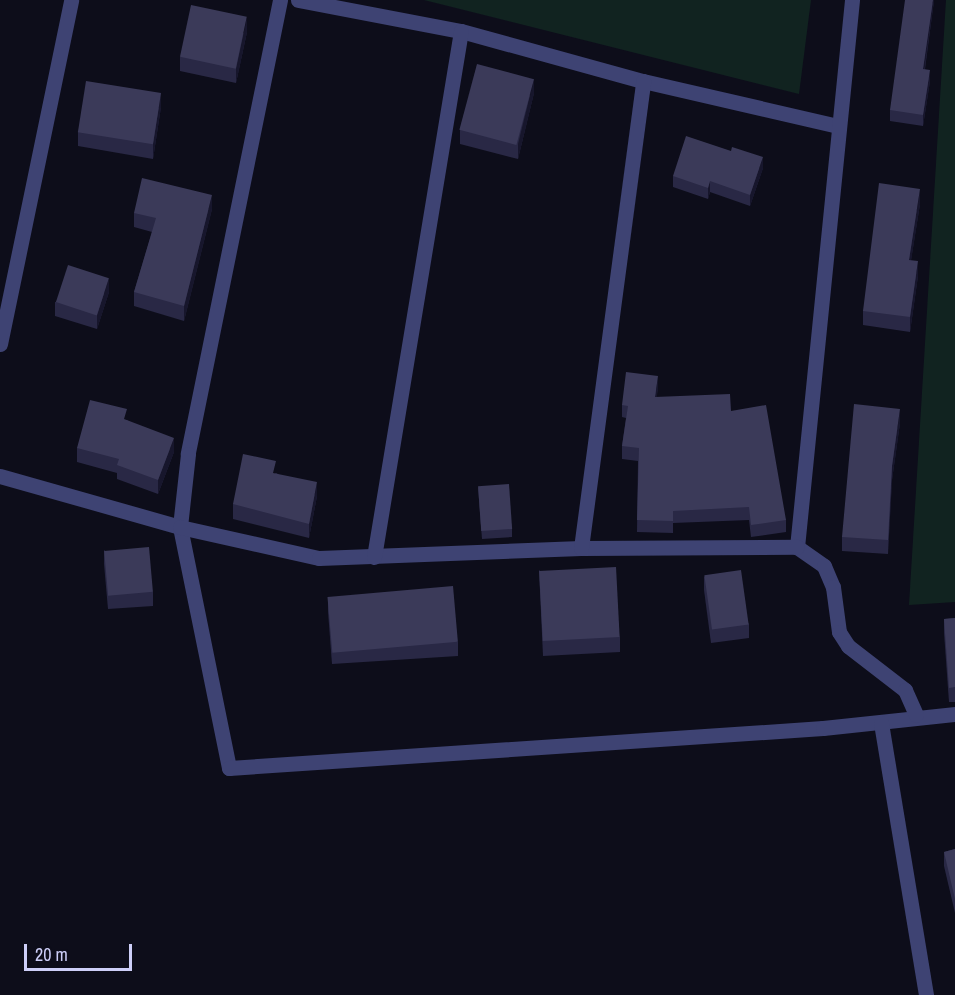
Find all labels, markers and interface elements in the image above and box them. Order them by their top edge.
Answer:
scale bar [27,932,135,970]
text: 20 m [35,942,68,967]

